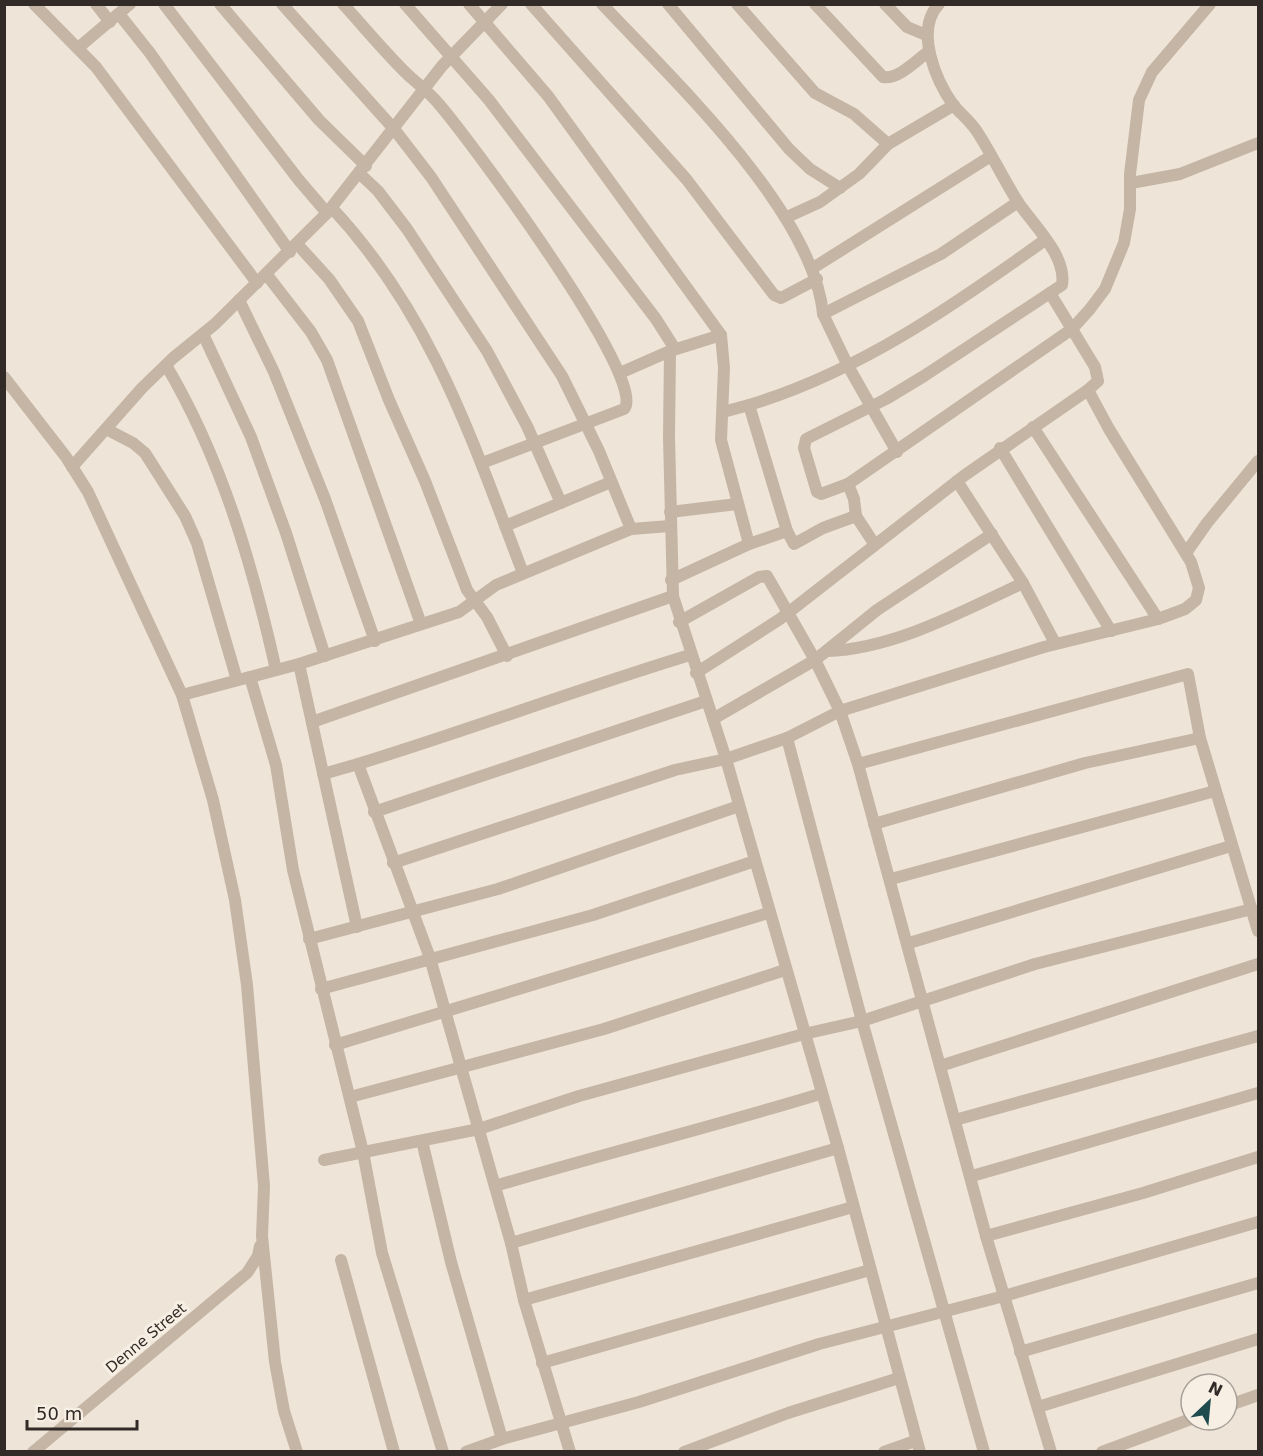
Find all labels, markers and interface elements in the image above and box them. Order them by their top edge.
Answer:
street label: Denne Street [102,1299,190,1377]
north arrow [1179,1372,1239,1432]
text: N [1205,1377,1226,1400]
scale bar [27,1393,136,1431]
text: 50 m [36,1403,82,1424]

